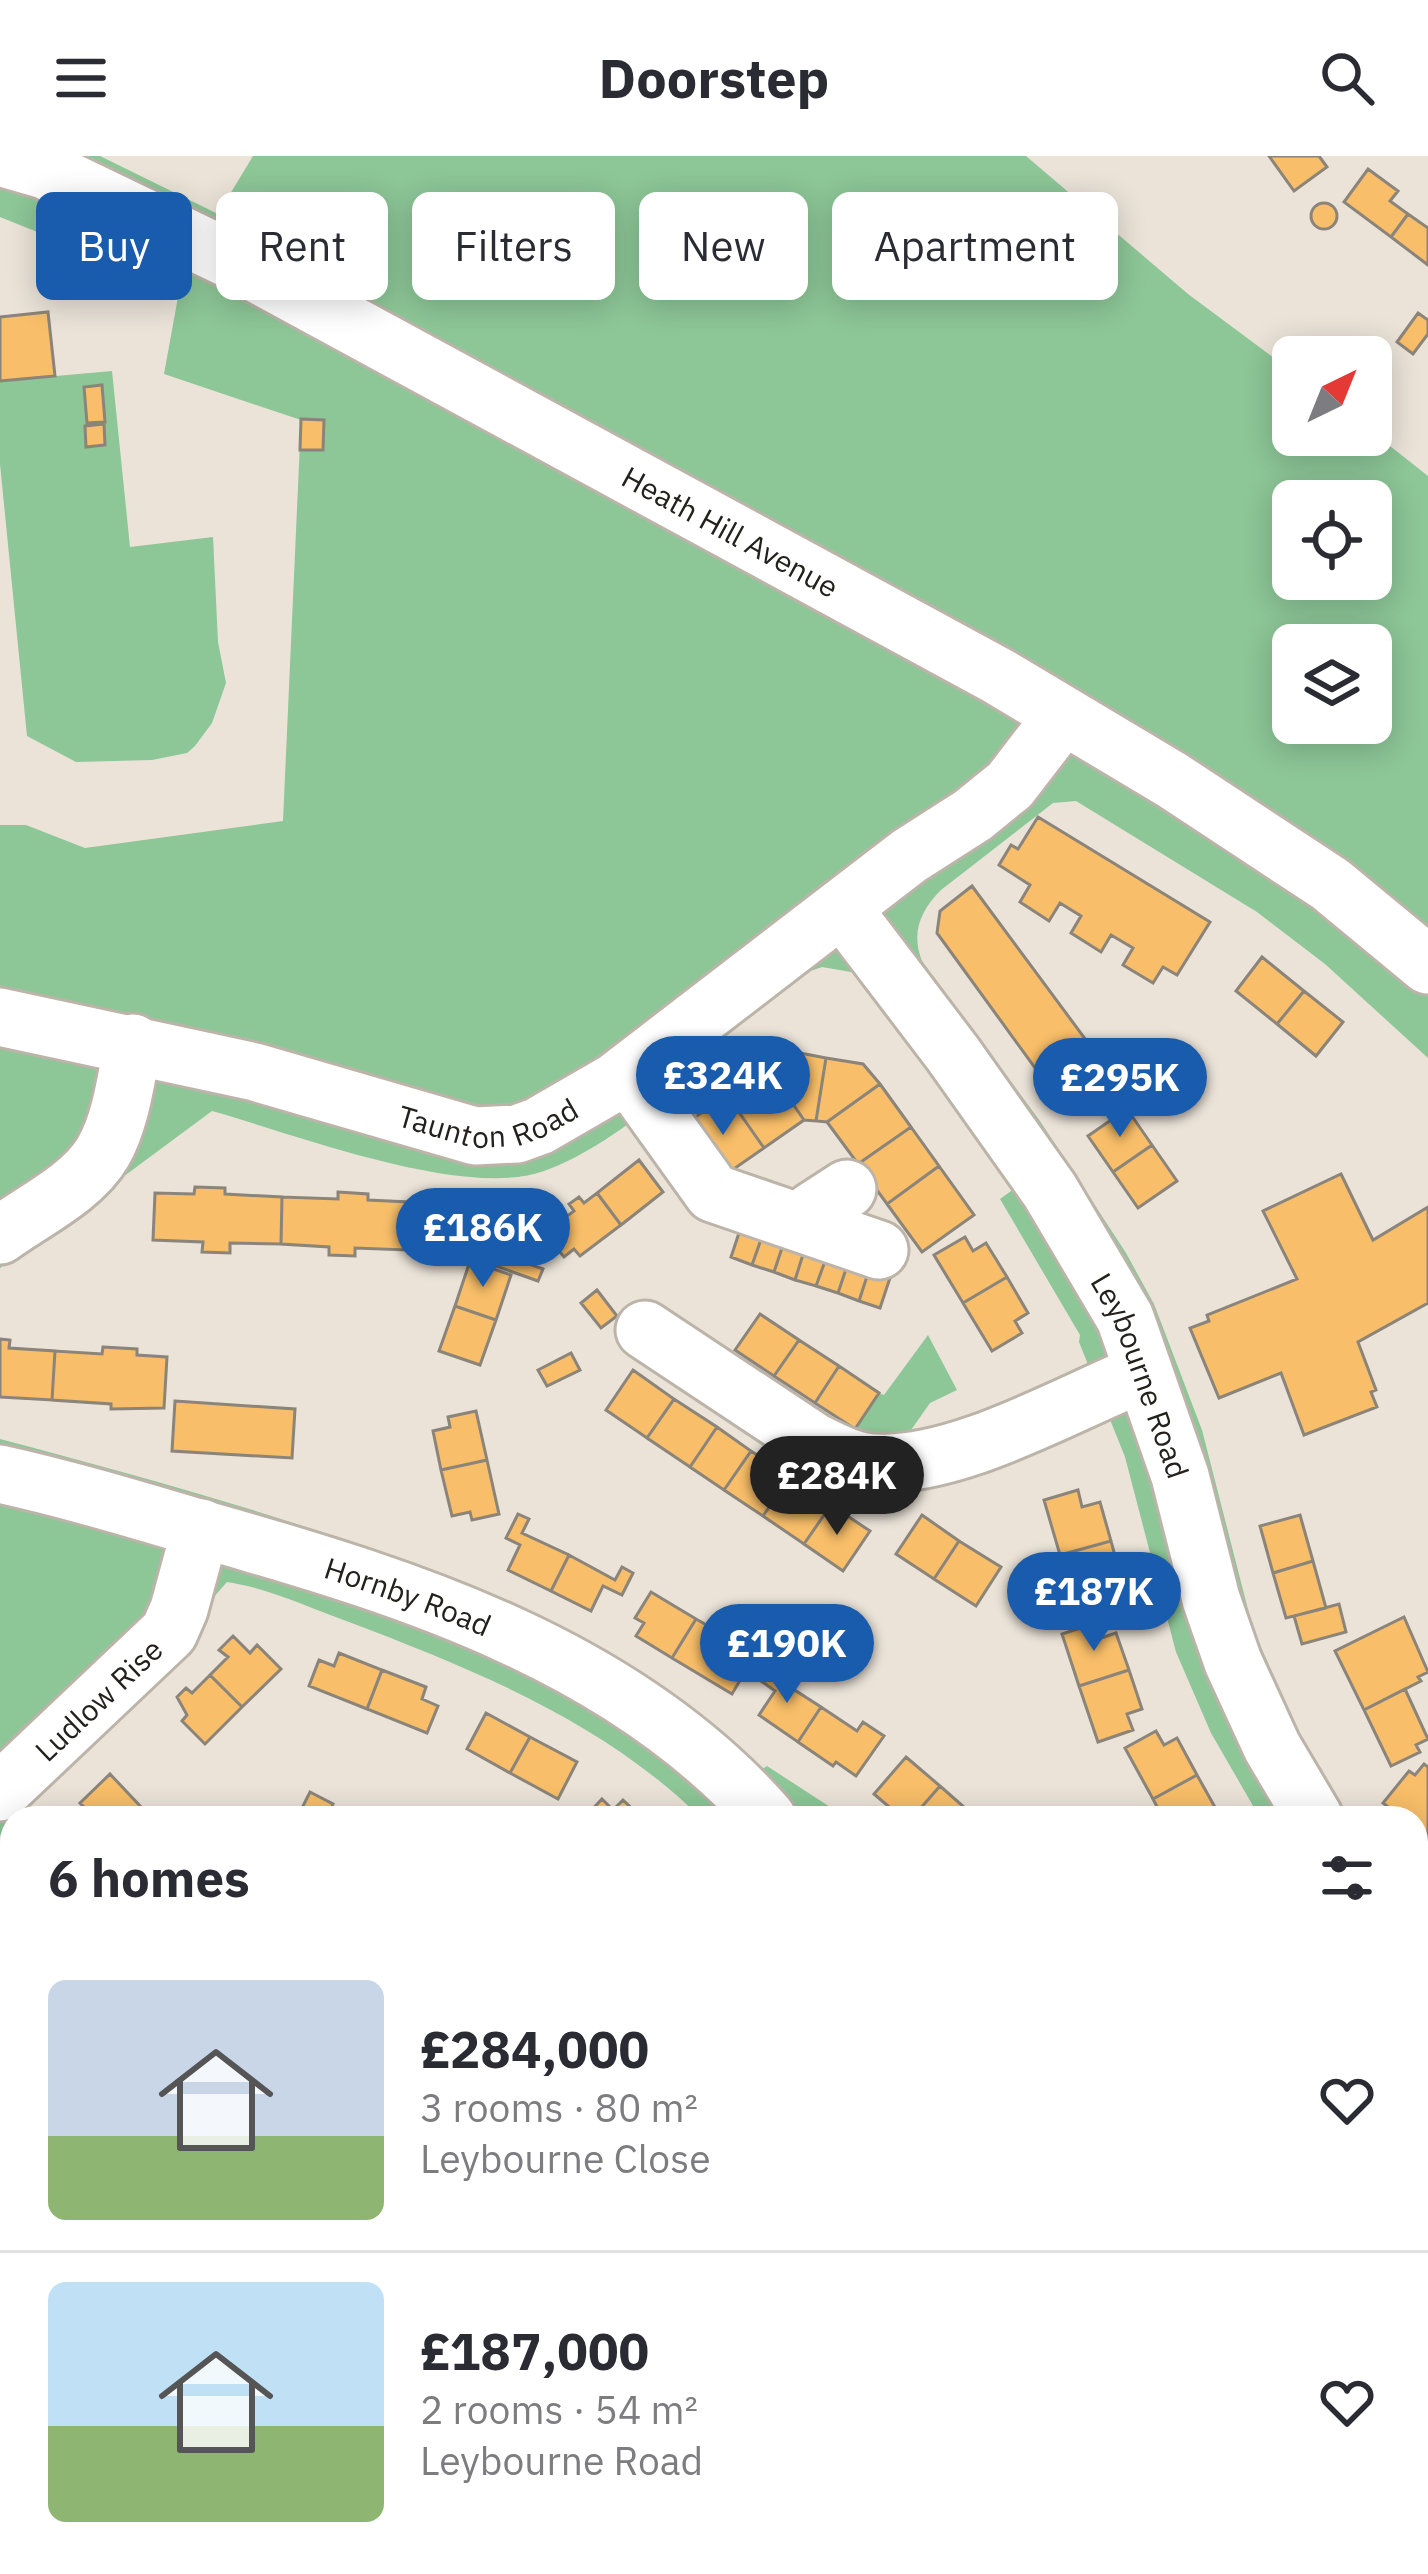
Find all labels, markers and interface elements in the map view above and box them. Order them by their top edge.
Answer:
text: Doorstep [599,43,829,113]
icon: menu [48,45,114,111]
icon: search [1314,45,1380,111]
chip: Buy [36,192,192,300]
chip: Rent [216,192,388,300]
chip: Filters [412,192,615,300]
chip: New [639,192,808,300]
chip: Apartment [832,192,1118,300]
north arrow [1272,336,1392,456]
map controls [1272,336,1392,744]
street label: Heath Hill Avenue [616,456,846,605]
button: locate [1272,480,1392,600]
button: layers [1272,624,1392,744]
pin: £324K [639,1036,807,1138]
pin: £295K [1036,1038,1204,1140]
text: £324K [663,1049,783,1100]
text: £295K [1060,1051,1180,1102]
street label: Taunton Road [394,1088,585,1156]
pin: £186K [399,1188,567,1290]
text: £186K [423,1201,543,1252]
street label: Leybourne Road [1083,1265,1199,1483]
pin: £284K [753,1436,921,1538]
text: £284K [777,1449,897,1500]
street label: Hornby Road [320,1547,497,1644]
pin: £187K [1010,1552,1178,1654]
text: £187K [1034,1565,1154,1616]
pin: £190K [703,1604,871,1706]
text: £190K [727,1617,847,1668]
street label: Ludlow Rise [26,1629,170,1769]
text: 6 homes [48,1845,250,1911]
icon: filters [1314,1845,1380,1911]
text: £284,000 [420,2016,649,2082]
icon: home [144,2028,288,2172]
icon: heart [1314,2067,1380,2133]
text: 3 rooms · 80 m² [420,2082,698,2133]
text: Leybourne Close [420,2133,711,2184]
text: £187,000 [420,2318,649,2384]
icon: home [144,2330,288,2474]
icon: heart [1314,2369,1380,2435]
text: 2 rooms · 54 m² [420,2384,698,2435]
text: Leybourne Road [420,2435,703,2486]

